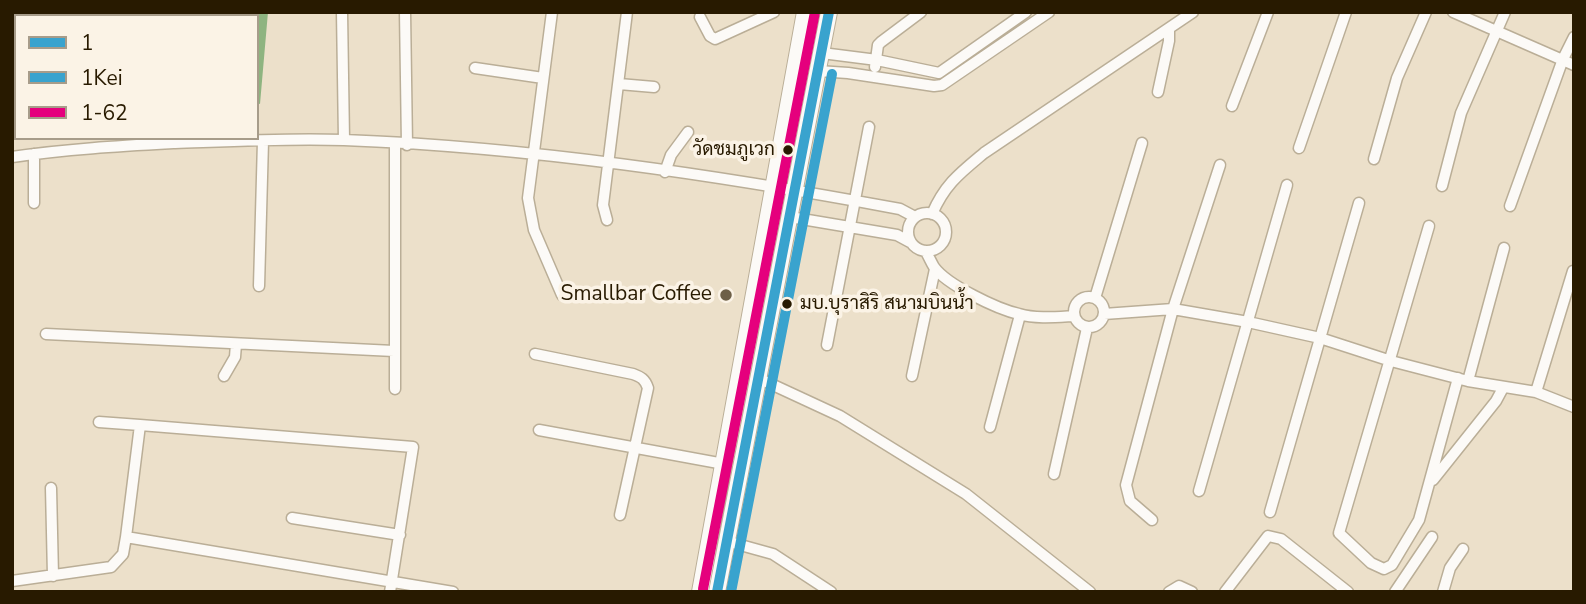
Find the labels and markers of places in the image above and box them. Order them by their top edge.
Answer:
place label: วัดชมภูเวก [693,139,775,161]
marker: วัดชมภูเวก [781,143,795,157]
place label: Smallbar Coffee [561,282,712,308]
marker: Smallbar Coffee [718,287,734,303]
place label: มบ.บุราสิริ สนามบินน้ำ [800,293,974,315]
marker: มบ.บุราสิริ สนามบินน้ำ [780,297,794,311]

